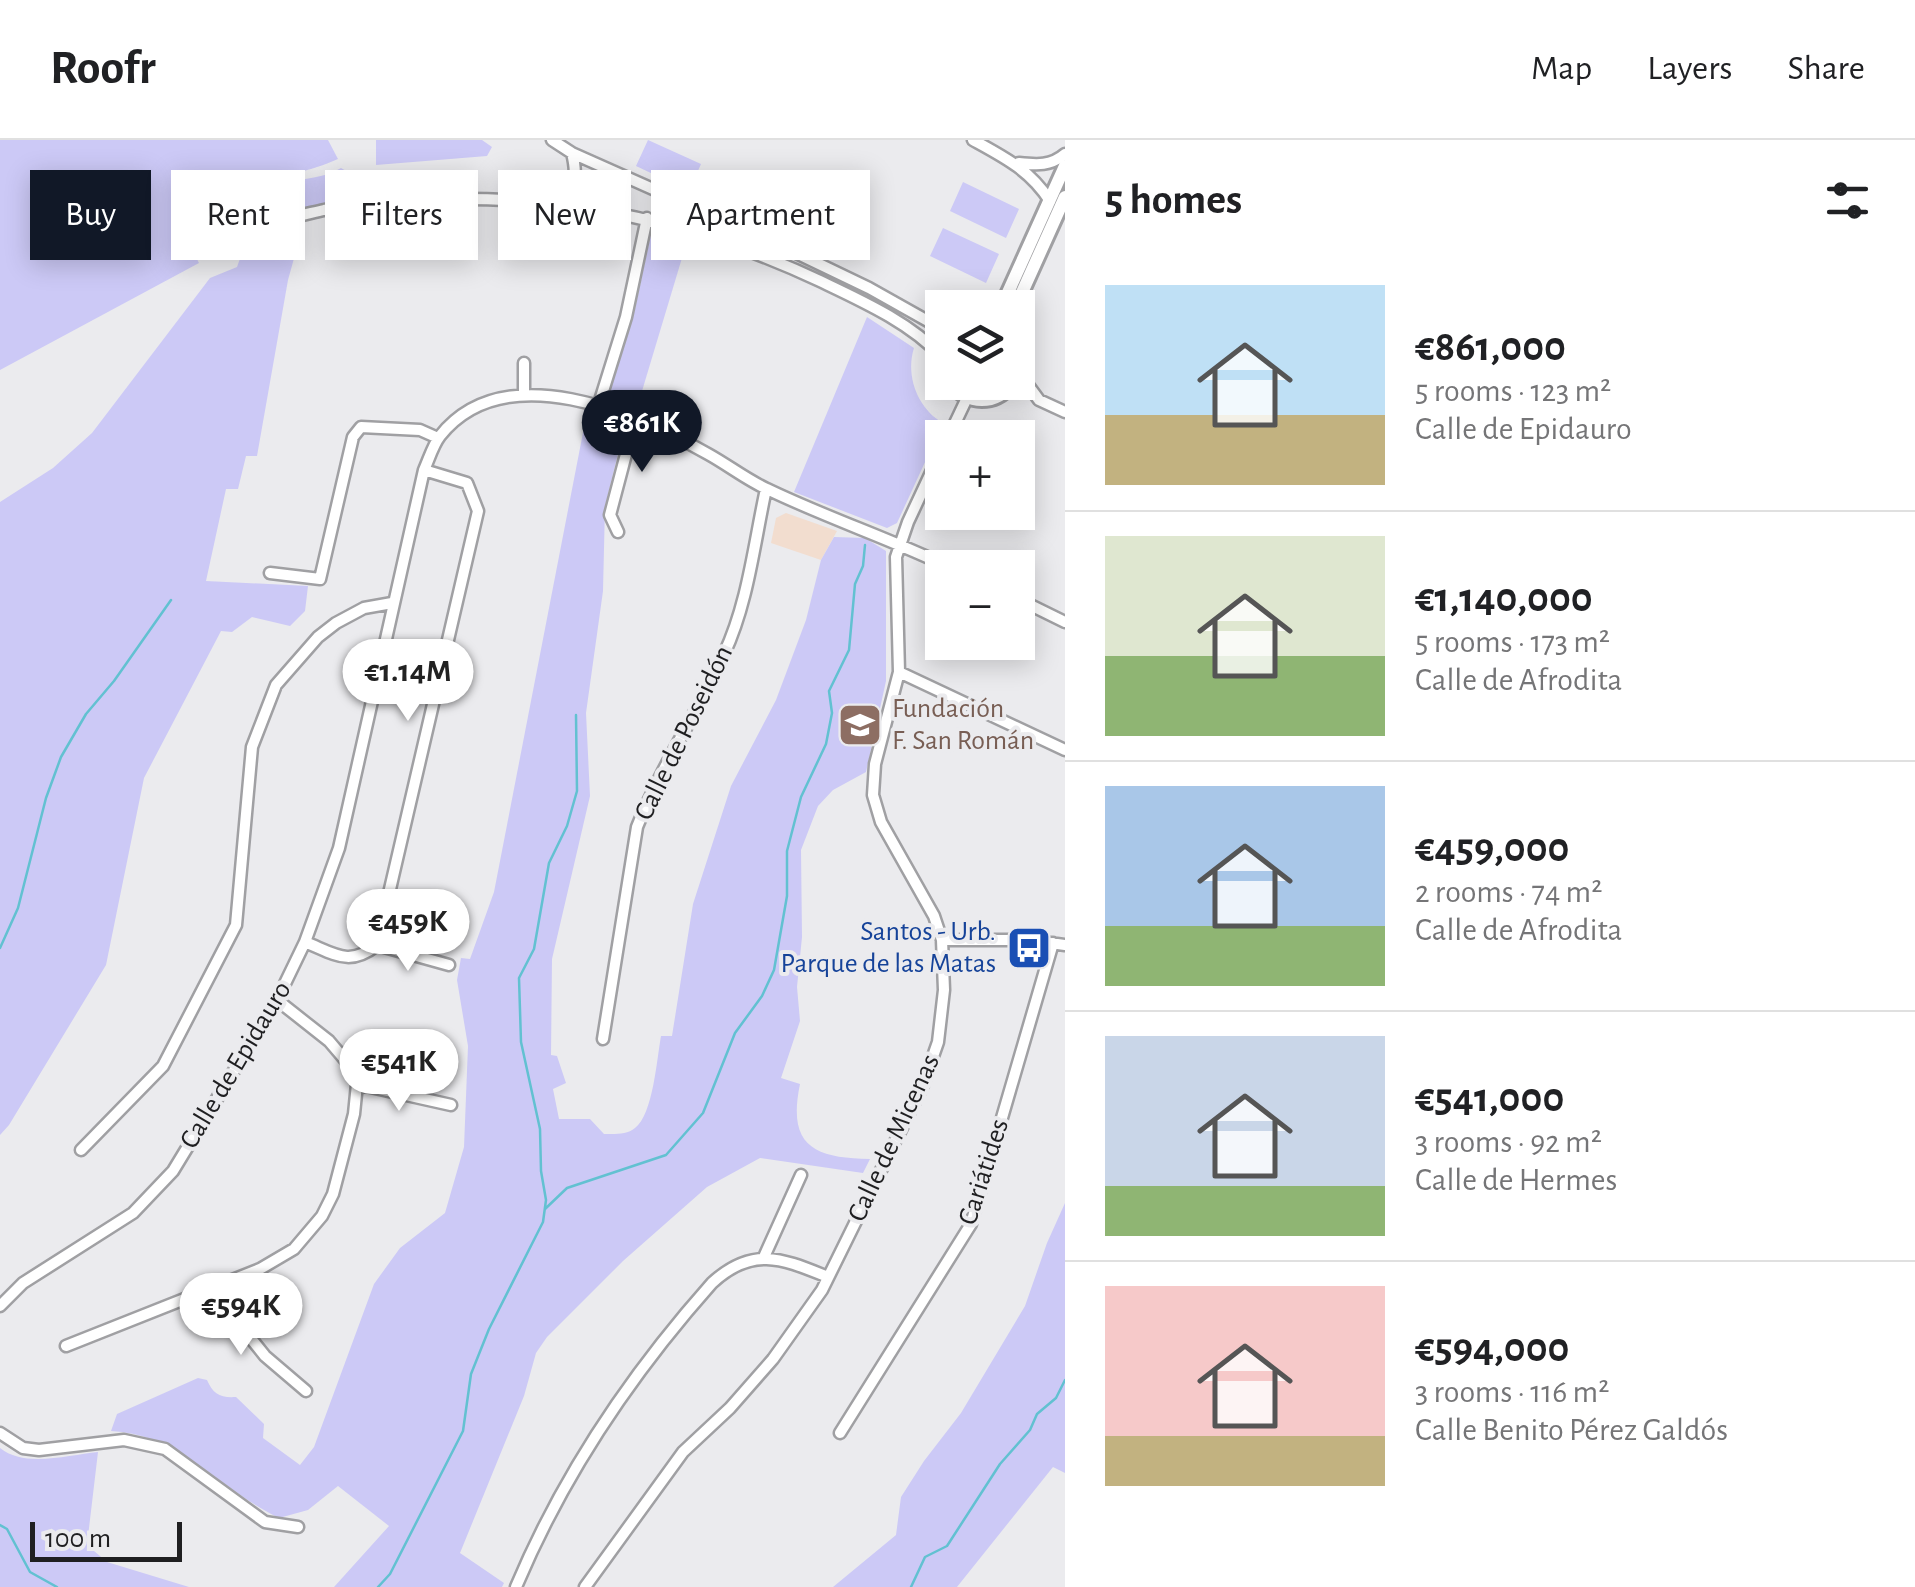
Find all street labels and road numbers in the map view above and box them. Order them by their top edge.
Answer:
street label: Calle de Poseidón [630,641,738,825]
street label: Calle de Epidauro [175,977,297,1153]
street label: Calle de Micenas [843,1050,945,1226]
street label: Cariátides [954,1116,1014,1228]

